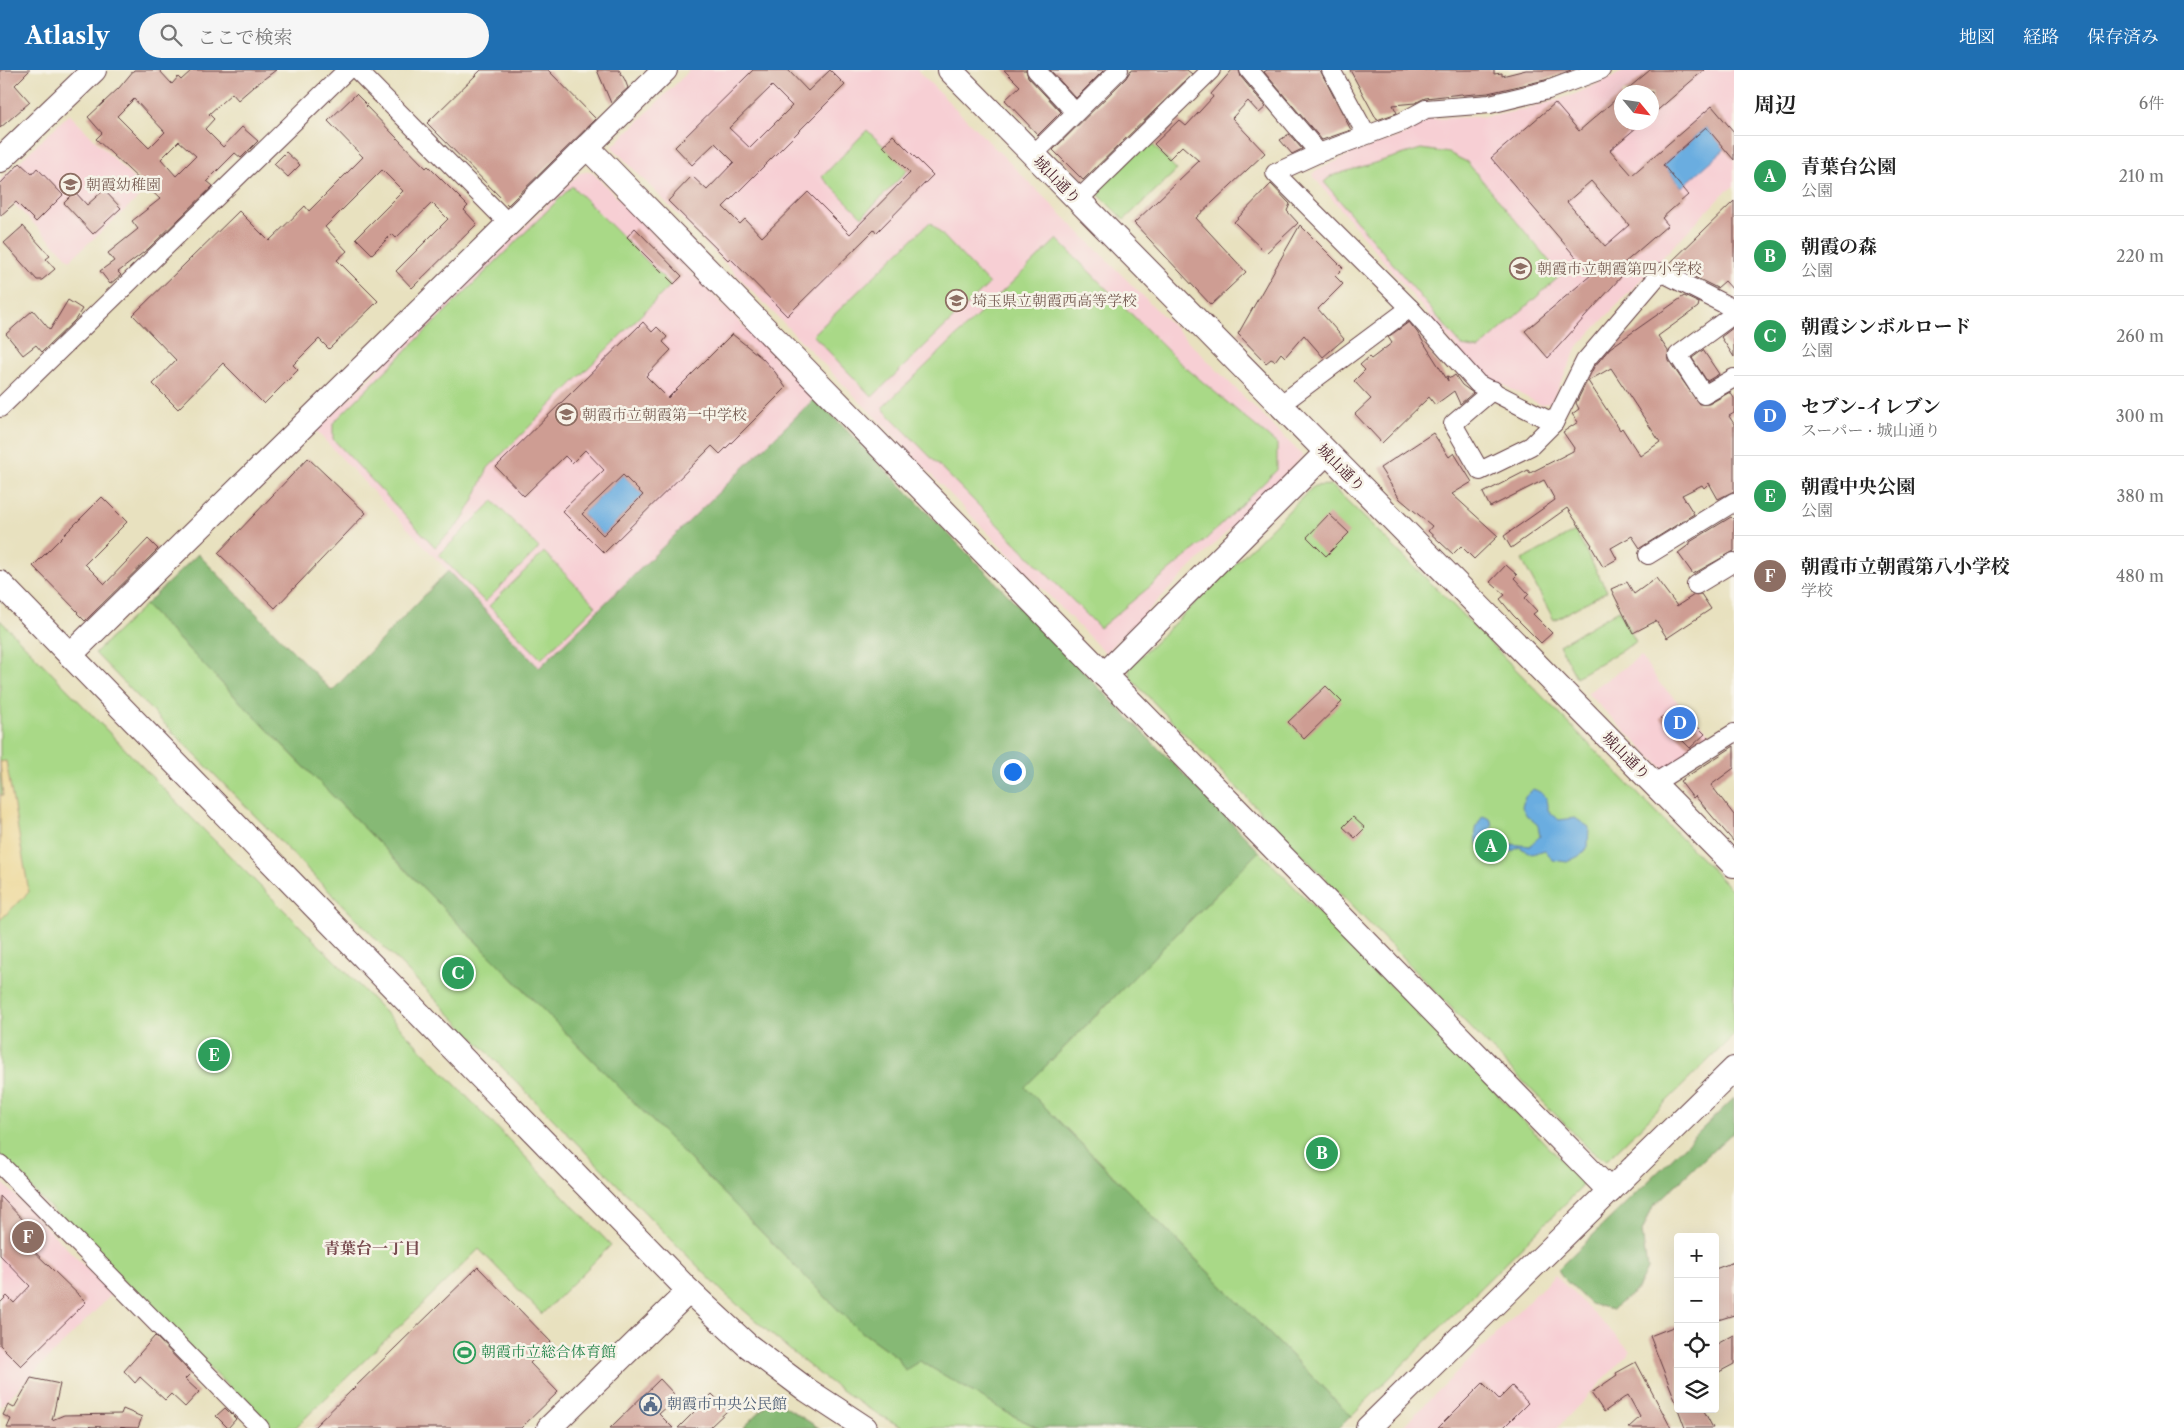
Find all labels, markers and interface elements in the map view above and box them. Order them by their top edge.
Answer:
search box [139,13,489,58]
text: Atlasly [25,21,109,50]
icon: search [157,21,185,49]
text: ここで検索 [197,26,292,49]
text: 地図 [1959,26,1995,48]
text: 経路 [2023,26,2059,48]
text: 保存済み [2087,26,2159,48]
north arrow [1614,85,1659,130]
text: 周辺 [1754,92,1796,117]
text: 6件 [2139,93,2164,113]
street label: 城山通り [1030,151,1085,208]
text: 青葉台公園 [1801,155,1896,178]
text: A [1764,166,1776,186]
text: 210 m [2119,166,2164,186]
school or university icon: 朝霞幼稚園 [58,173,82,197]
place label: 朝霞幼稚園 [86,175,161,194]
text: 公園 [1801,180,1833,200]
text: 朝霞の森 [1801,235,1877,258]
text: B [1764,246,1776,266]
text: 220 m [2116,246,2164,266]
school or university icon: 朝霞市立朝霞第四小学校 [1509,257,1533,281]
place label: 朝霞市立朝霞第四小学校 [1537,259,1702,278]
text: 公園 [1801,260,1833,280]
school or university icon: 埼玉県立朝霞西高等学校 [944,289,968,313]
place label: 埼玉県立朝霞西高等学校 [972,291,1137,310]
text: 朝霞シンボルロード [1801,315,1972,338]
text: C [1764,326,1776,346]
text: 260 m [2116,326,2164,346]
text: 公園 [1801,340,1833,360]
text: セブン-イレブン [1801,395,1941,418]
school or university icon: 朝霞市立朝霞第一中学校 [554,403,578,427]
place label: 朝霞市立朝霞第一中学校 [582,405,747,424]
text: D [1763,406,1777,426]
text: 300 m [2116,406,2164,426]
text: スーパー · 城山通り [1801,420,1940,440]
street label: 城山通り [1313,440,1369,496]
text: 朝霞中央公園 [1801,475,1915,498]
text: E [1764,486,1776,506]
text: 380 m [2116,486,2164,506]
text: 公園 [1801,500,1833,520]
text: 朝霞市立朝霞第八小学校 [1801,555,2010,578]
text: F [1765,566,1775,586]
text: 480 m [2116,566,2164,586]
text: 学校 [1801,580,1833,600]
pin: D [1664,704,1696,742]
street label: 城山通り [1598,728,1654,784]
your location [1000,759,1026,785]
pin: A [1475,827,1507,865]
pin: C [442,954,474,992]
pin: E [198,1036,230,1074]
pin: B [1306,1134,1338,1172]
pin: F [12,1218,44,1256]
map controls [1674,1233,1719,1413]
button: + [1674,1233,1719,1278]
district label: 青葉台一丁目 [324,1238,420,1258]
button: − [1674,1278,1719,1323]
button: locate [1674,1323,1719,1368]
sports icon: 朝霞市立総合体育館 [453,1340,477,1364]
place label: 朝霞市立総合体育館 [481,1342,616,1361]
button: layers [1674,1368,1719,1413]
public building icon: 朝霞市中央公民館 [639,1392,663,1416]
place label: 朝霞市中央公民館 [667,1394,787,1413]

